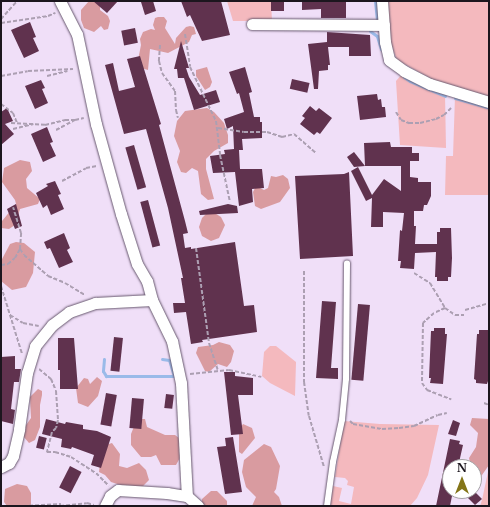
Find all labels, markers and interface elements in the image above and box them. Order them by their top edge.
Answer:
north arrow [442,459,482,499]
text: N [457,461,467,475]

